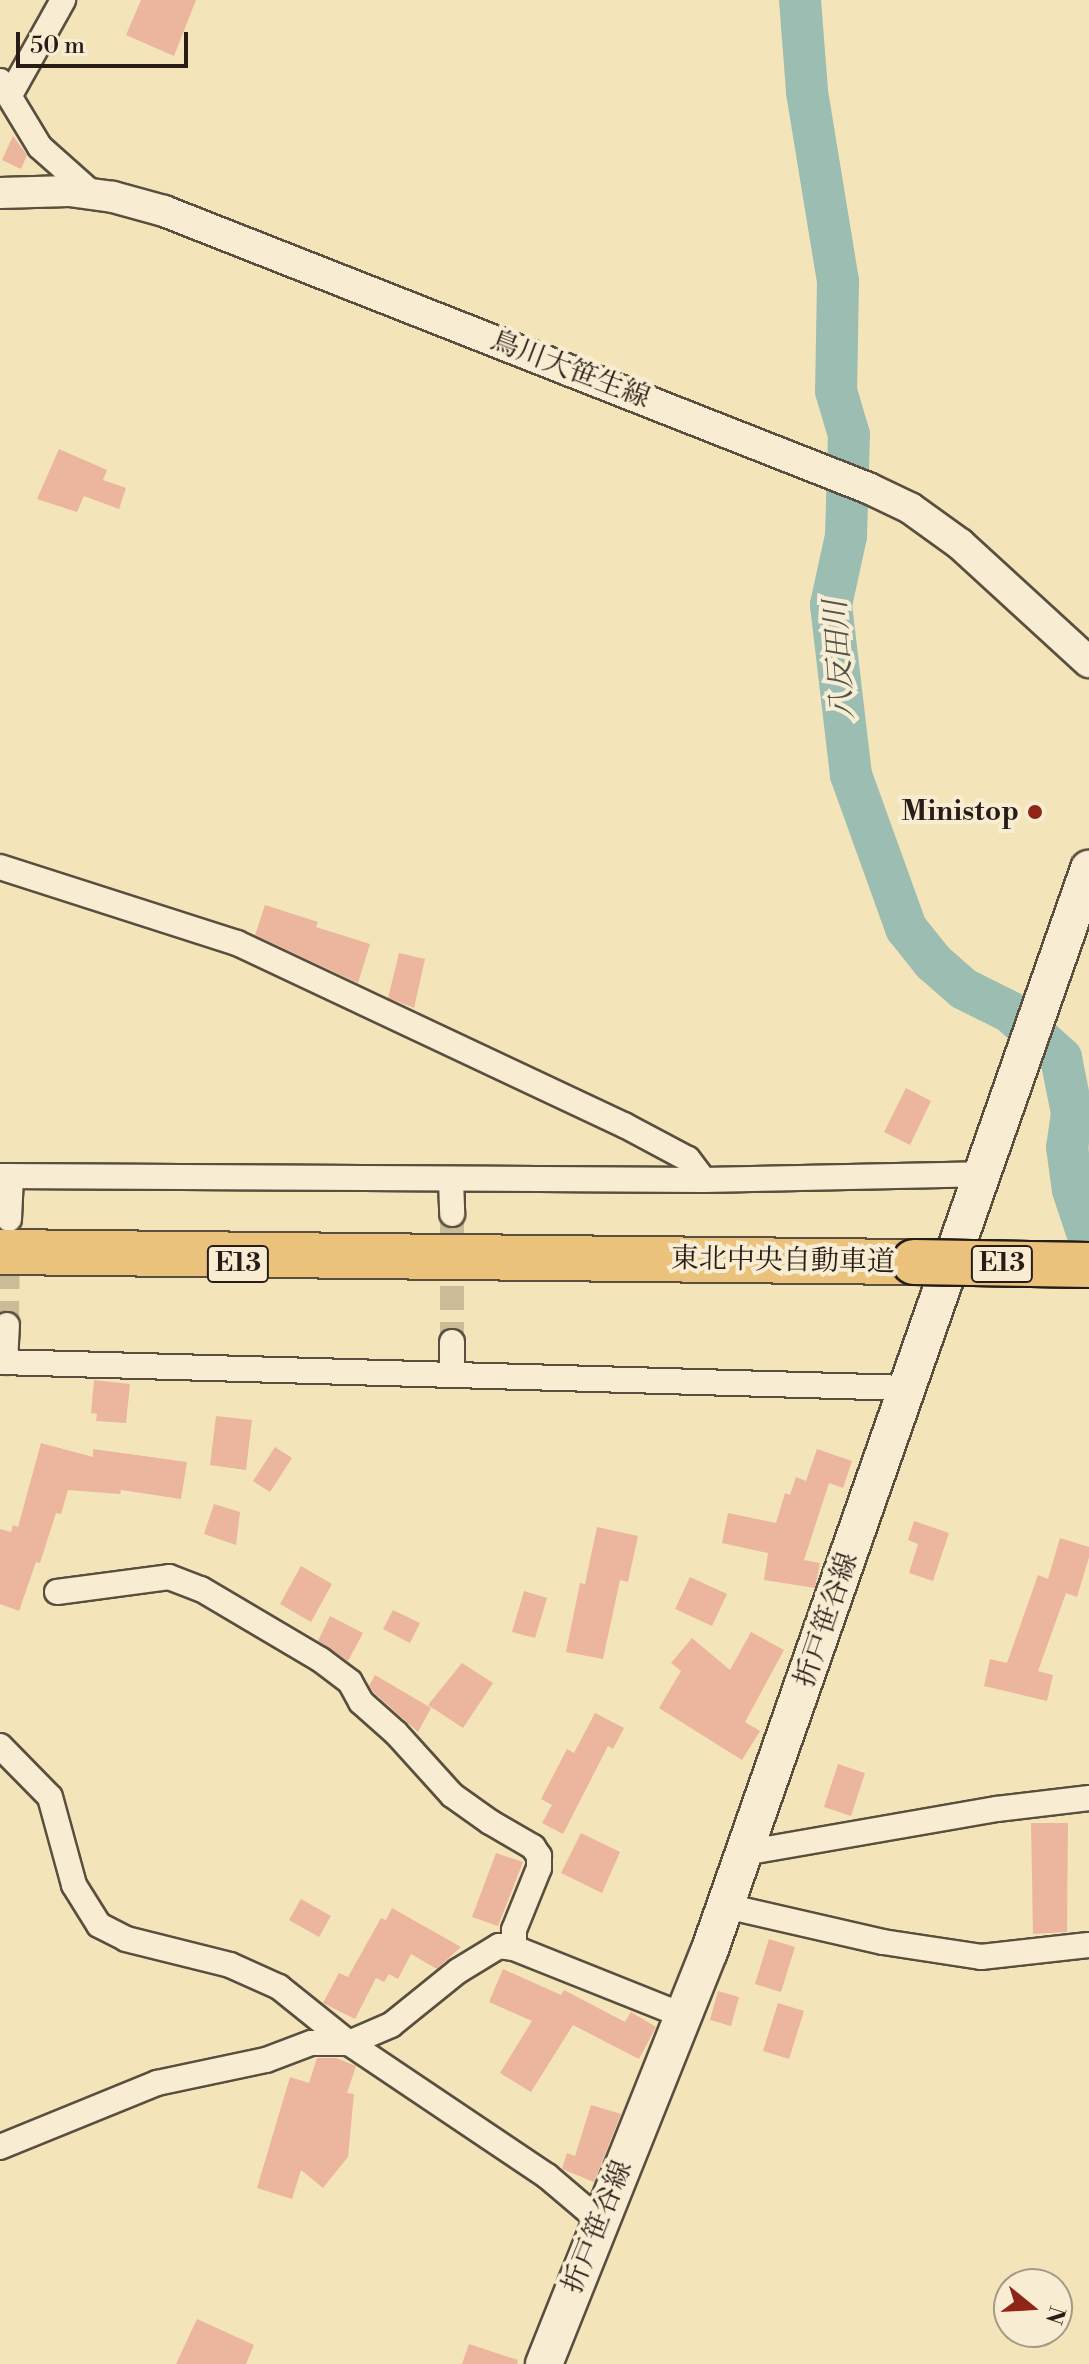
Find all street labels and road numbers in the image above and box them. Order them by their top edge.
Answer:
street label: 鳥川大笹生線 [486,324,654,416]
road number: E13 [206,1242,270,1286]
street label: 東北中央自動車道 [671,1242,895,1280]
road number: E13 [970,1242,1034,1286]
street label: 折戸笹谷線 [788,1548,866,1692]
street label: 折戸笹谷線 [556,2156,640,2298]

